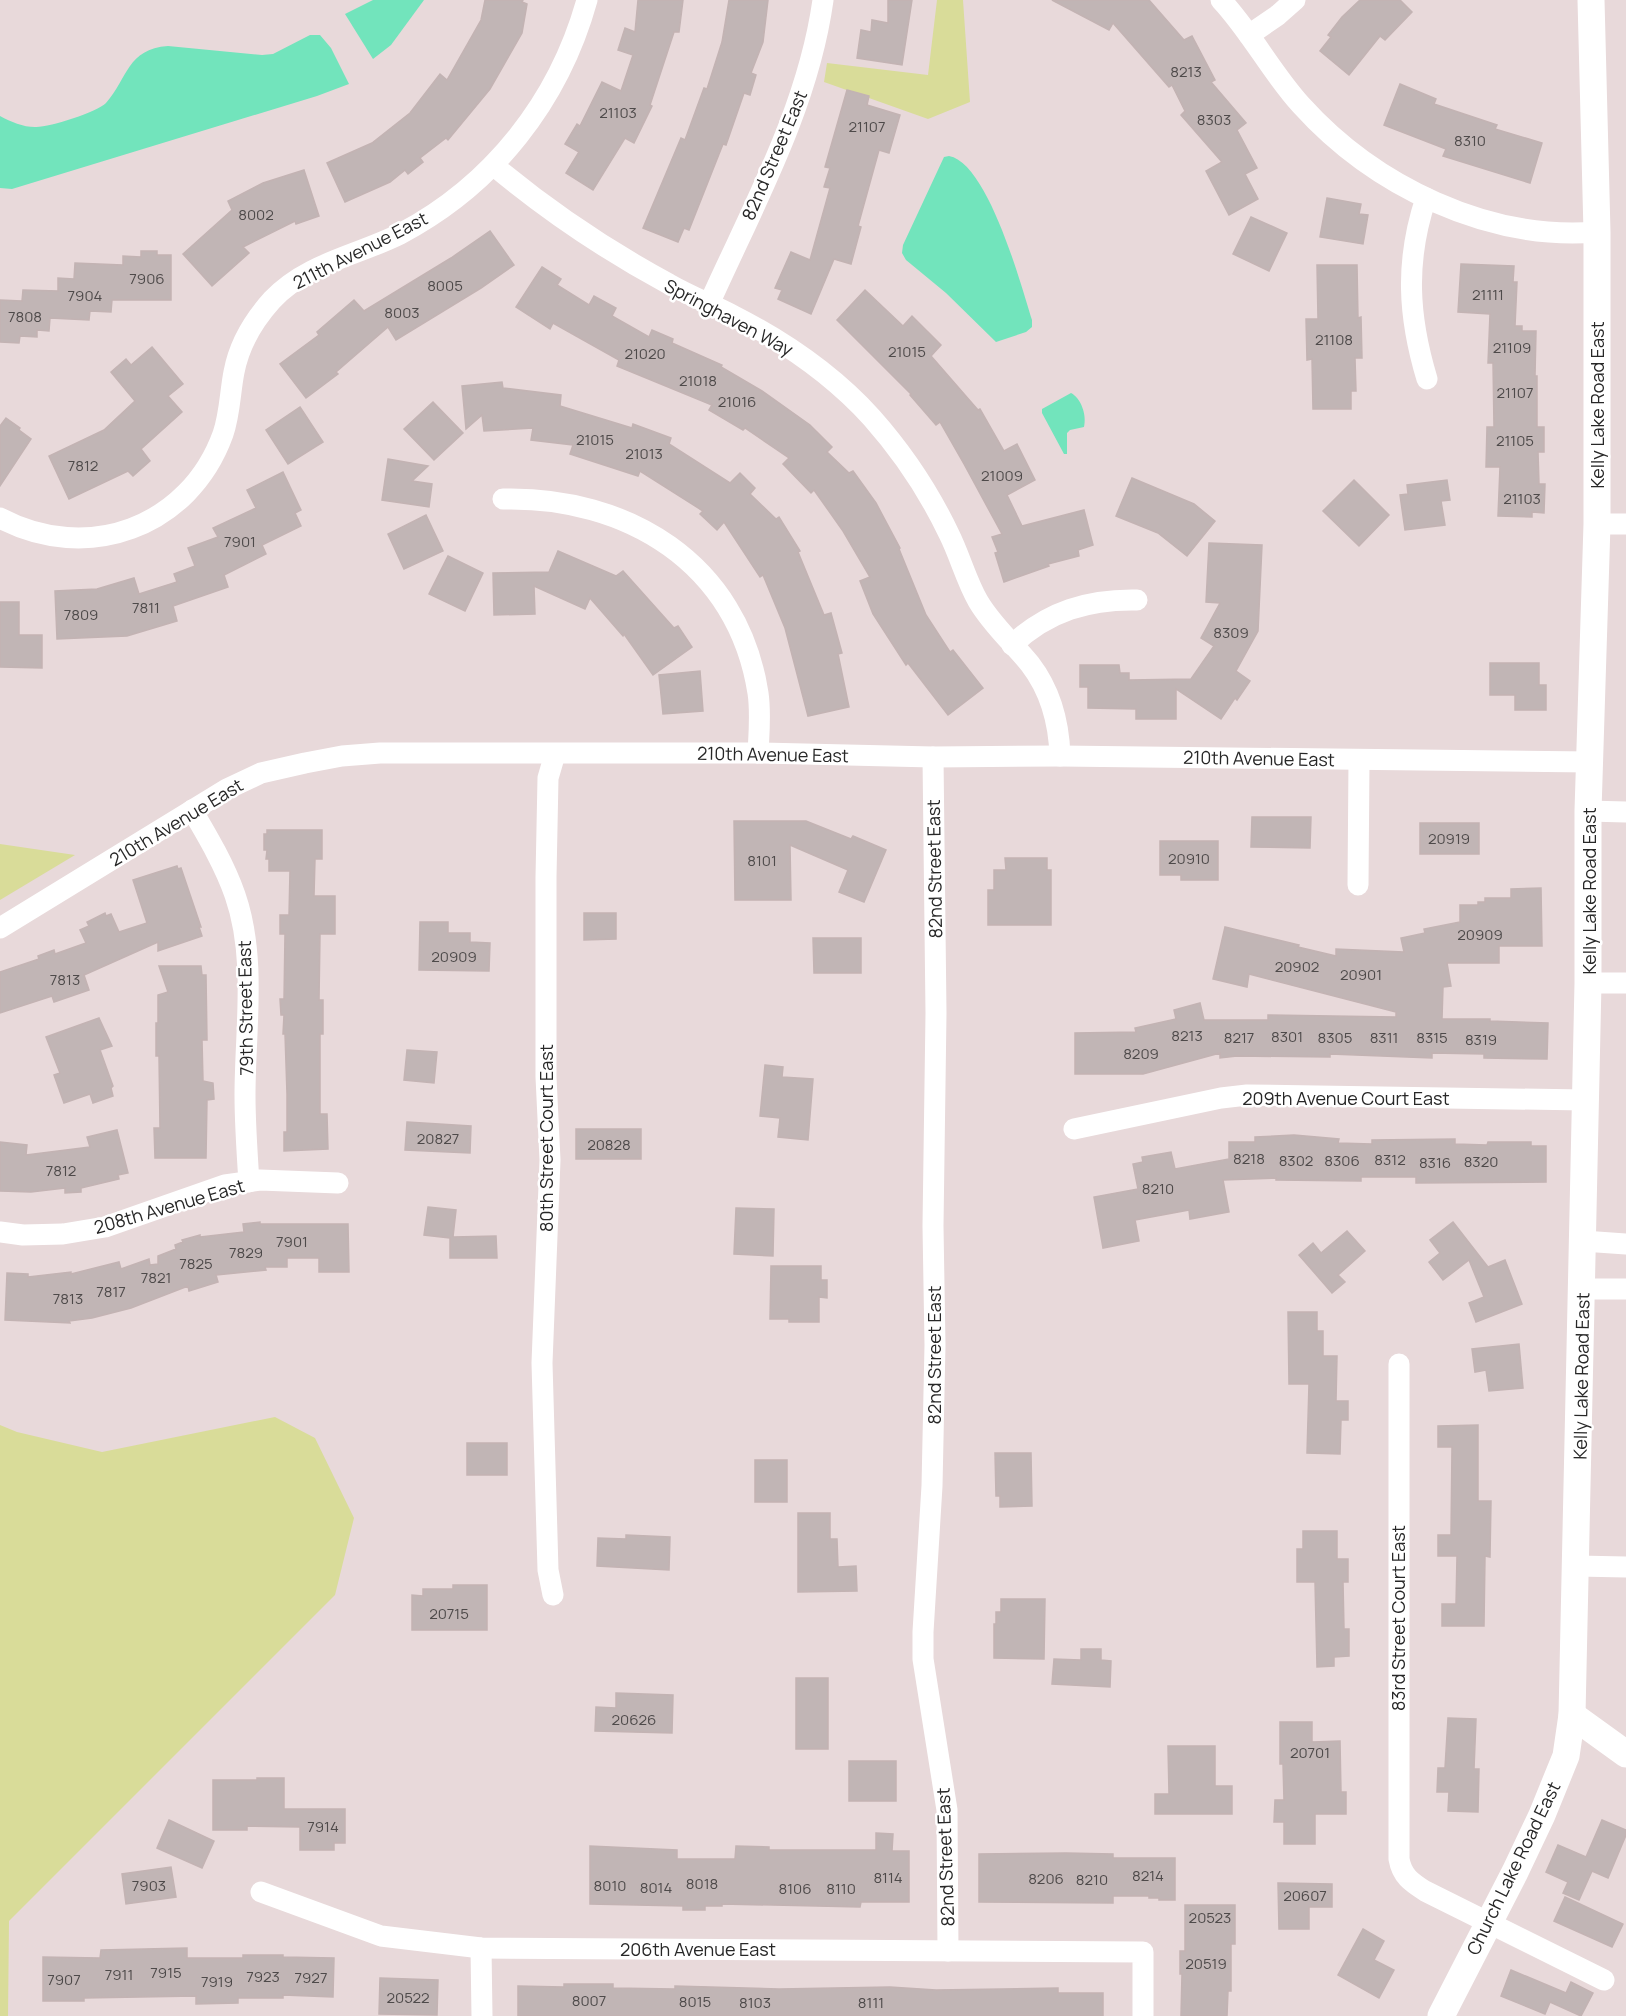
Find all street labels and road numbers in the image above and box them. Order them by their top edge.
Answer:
street label: 82nd Street East [736,86,812,224]
street label: 211th Avenue East [289,206,431,294]
street label: Springhaven Way [660,273,798,361]
street label: Kelly Lake Road East [1585,321,1609,489]
street label: 210th Avenue East [697,741,849,767]
street label: 210th Avenue East [1183,745,1335,771]
street label: 210th Avenue East [105,773,247,871]
street label: 82nd Street East [921,799,947,939]
street label: Kelly Lake Road East [1577,807,1601,975]
street label: 79th Street East [232,940,258,1076]
street label: 80th Street Court East [534,1044,558,1232]
street label: 209th Avenue Court East [1242,1086,1450,1110]
street label: 208th Avenue East [91,1173,247,1239]
street label: 82nd Street East [922,1286,946,1425]
street label: Kelly Lake Road East [1568,1292,1594,1460]
street label: 83rd Street Court East [1386,1525,1410,1711]
street label: Church Lake Road East [1461,1777,1565,1959]
street label: 82nd Street East [931,1787,959,1927]
street label: 206th Avenue East [620,1937,776,1961]

